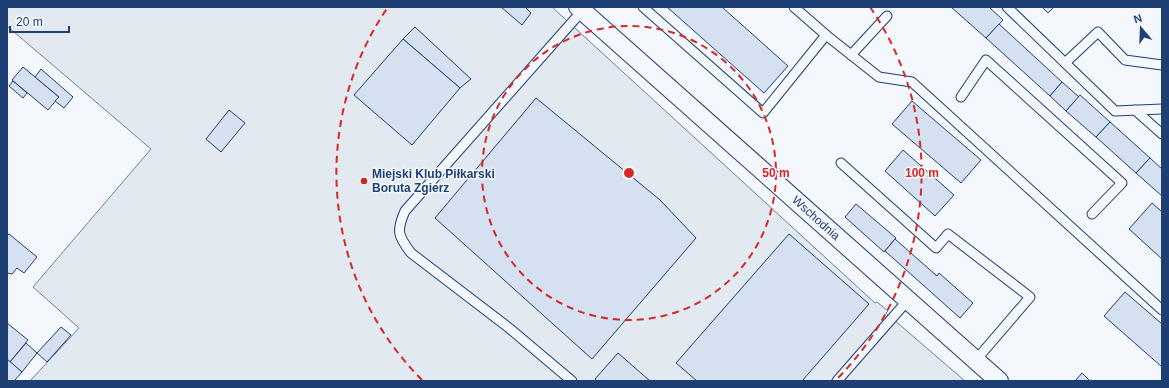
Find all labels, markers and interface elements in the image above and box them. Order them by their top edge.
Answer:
scale bar [10,8,69,34]
north arrow [1121,8,1161,48]
text: N [1132,12,1144,26]
text: 20 m [16,15,43,29]
centre of rings [622,166,636,180]
text: 50 m [762,166,790,180]
text: 100 m [905,166,939,180]
place label: Miejski Klub Piłkarski Boruta Zgierz [372,167,495,195]
marker: Miejski Klub Piłkarski Boruta Zgierz [359,176,369,186]
street label: Wschodnia [789,193,843,243]

